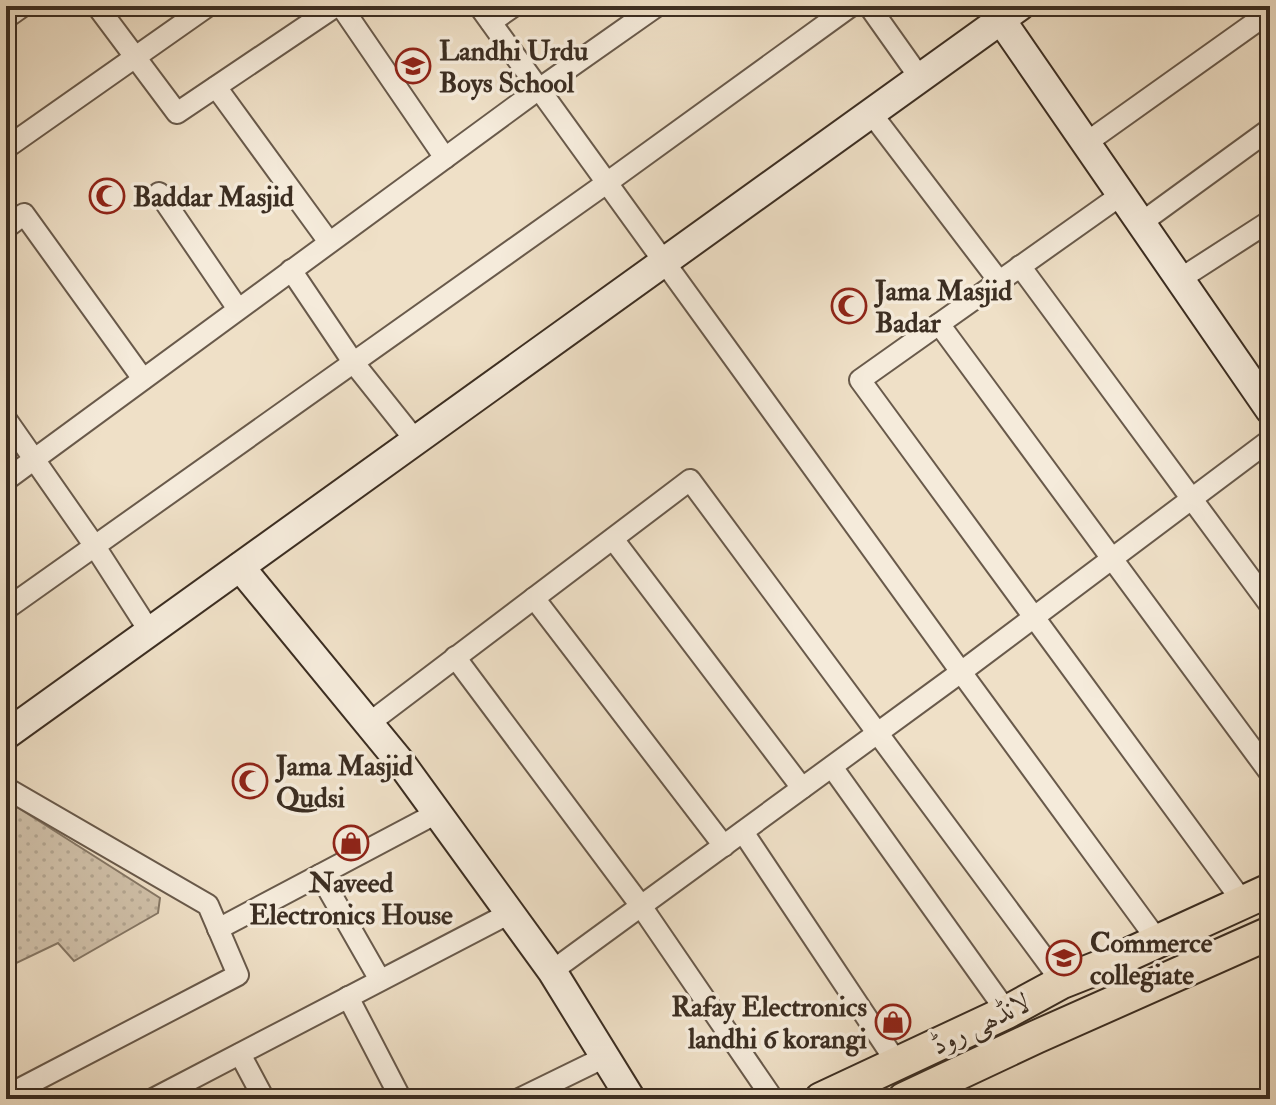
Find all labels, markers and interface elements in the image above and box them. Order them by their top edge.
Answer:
place label: Landhi Urdu Boys School [439,34,589,101]
school or university icon: Landhi Urdu Boys School [394,47,432,85]
mosque icon: Baddar Masjid [88,177,126,215]
place label: Baddar Masjid [133,180,294,215]
place label: Jama Masjid Badar [873,274,1012,341]
mosque icon: Jama Masjid Badar [830,287,868,325]
place label: Jama Masjid Qudsi [274,749,413,816]
mosque icon: Jama Masjid Qudsi [231,762,269,800]
shop icon: Naveed Electronics House [332,824,370,862]
place label: Naveed Electronics House [249,866,453,933]
place label: Commerce collegiate [1090,926,1213,993]
school or university icon: Commerce collegiate [1045,939,1083,977]
street label: لانڈھی روڈ [925,985,1036,1064]
place label: Rafay Electronics landhi 6 korangi [671,990,868,1057]
shop icon: Rafay Electronics landhi 6 korangi [874,1003,912,1041]

